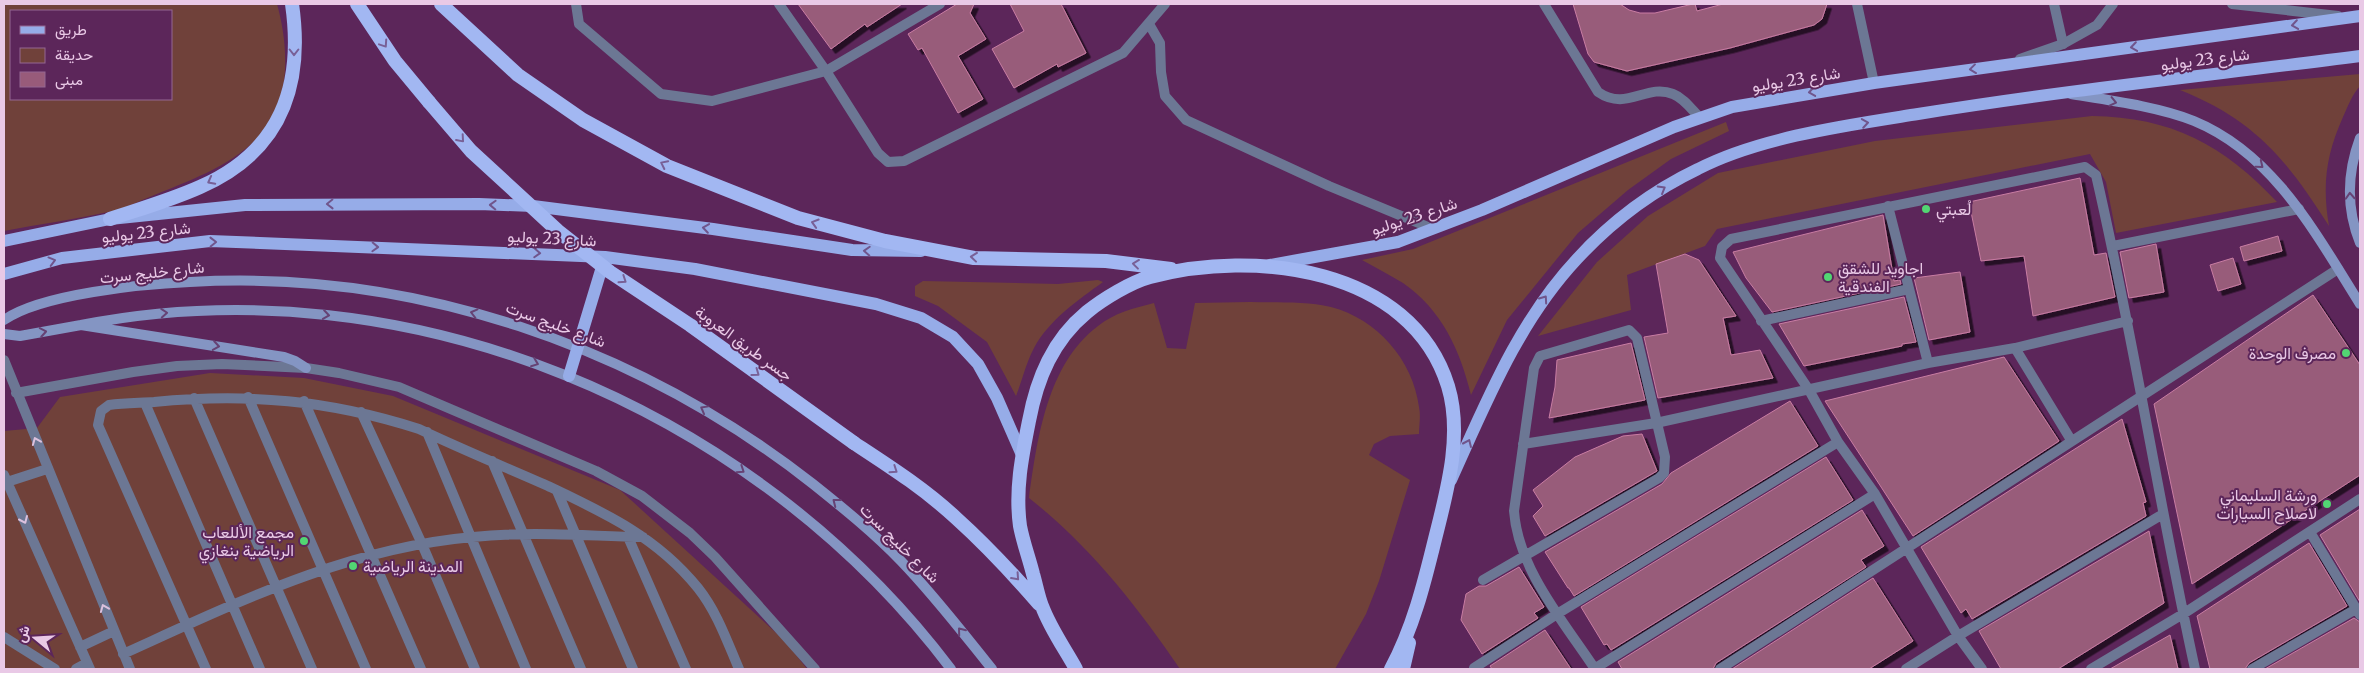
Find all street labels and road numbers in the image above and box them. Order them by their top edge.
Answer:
street label: شارع 23 يوليو [2159,44,2251,76]
street label: شارع 23 يوليو [1750,62,1842,98]
street label: شارع 23 يوليو [1368,193,1460,241]
street label: شارع 23 يوليو [101,217,192,249]
street label: شارع 23 يوليو [507,226,597,252]
street label: شارع خليج سرت [99,257,205,289]
street label: شارع خليج سرت [503,297,609,353]
street label: جسر طريق العروبة [691,301,797,386]
street label: شارع خليج سرت [854,499,944,589]

